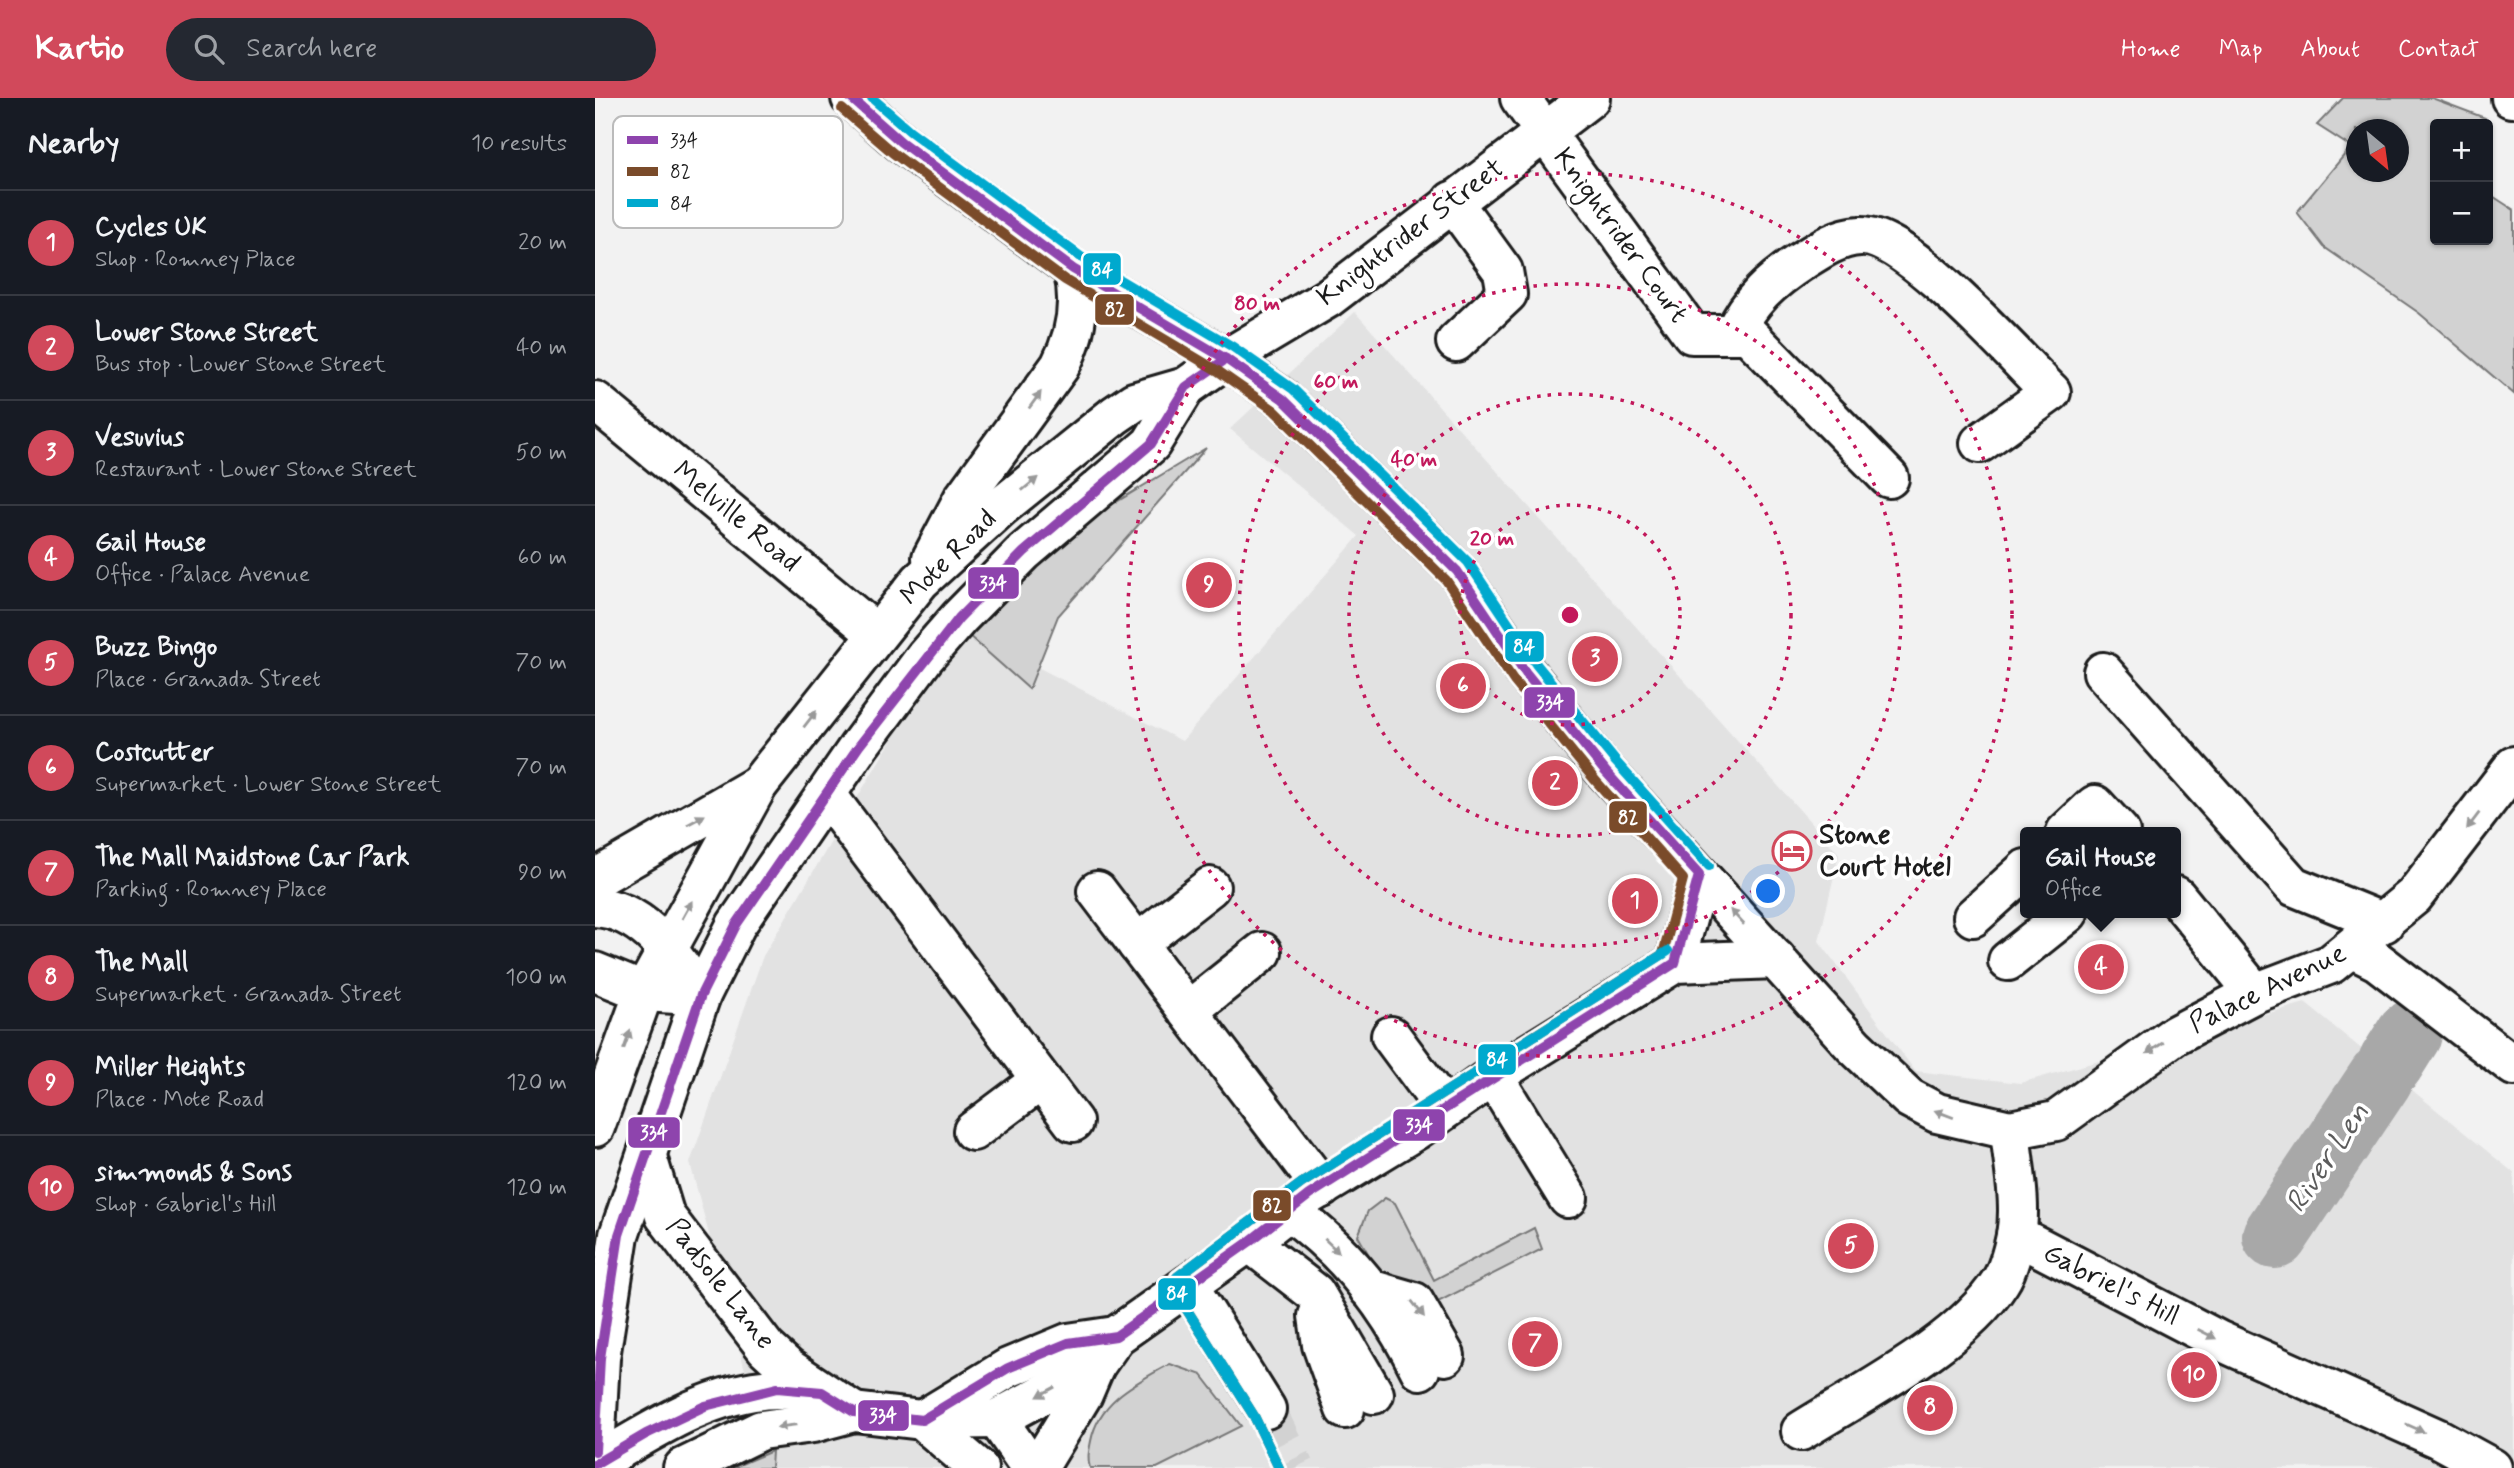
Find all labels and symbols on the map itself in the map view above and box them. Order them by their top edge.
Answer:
legend [613,116,843,228]
north arrow [2346,119,2409,182]
text: 334 [670,129,698,154]
street label: Knightrider Court [1542,141,1696,332]
street label: Knightrider Street [1310,150,1513,317]
text: 82 [670,160,691,185]
text: 84 [670,192,692,217]
line badge: 84 [1082,252,1122,286]
text: 84 [1091,258,1114,283]
text: 80 m [1234,290,1280,318]
line badge: 82 [1094,293,1135,326]
text: 82 [1105,298,1125,323]
text: 60 m [1313,368,1359,396]
one-way arrow [1028,391,1042,409]
text: 40 m [1391,446,1438,474]
street label: Melville Road [664,453,808,581]
one-way arrow [1020,476,1038,491]
street label: Mote Road [893,502,1005,614]
text: 20 m [1470,525,1515,553]
pin: 9 [1186,559,1232,611]
line badge: 334 [967,566,1020,600]
text: 334 [979,572,1008,597]
centre of rings [1558,603,1582,627]
line badge: 84 [1504,630,1545,663]
pin: 3 [1572,633,1618,685]
text: 84 [1513,635,1536,660]
pin: 6 [1440,660,1486,712]
line badge: 334 [1523,686,1576,719]
text: 334 [1536,691,1565,716]
one-way arrow [802,711,817,729]
pin: 2 [1532,757,1578,809]
line badge: 82 [1608,800,1648,834]
text: 82 [1618,806,1638,831]
one-way arrow [2466,811,2481,829]
one-way arrow [687,814,706,827]
place label: Stone Court Hotel [1819,817,1951,886]
hotel icon: Stone Court Hotel [1771,830,1813,872]
your location [1751,874,1785,908]
pin: 1 [1612,875,1658,927]
one-way arrow [681,900,693,920]
one-way arrow [1730,909,1746,926]
street label: Palace Avenue [2183,935,2353,1043]
pin: 4 [2078,941,2124,993]
one-way arrow [622,1029,633,1050]
one-way arrow [2145,1041,2165,1054]
line badge: 84 [1477,1043,1517,1076]
text: 84 [1486,1048,1509,1073]
water label: River Len [2277,1096,2379,1220]
line badge: 334 [1392,1108,1446,1142]
one-way arrow [1933,1109,1954,1120]
text: 334 [1405,1114,1434,1139]
line badge: 334 [627,1116,681,1149]
text: 334 [640,1121,669,1146]
line badge: 82 [1252,1189,1292,1222]
text: 82 [1262,1194,1282,1219]
street label: Padsole Lane [657,1210,783,1358]
pin: 5 [1828,1220,1874,1272]
street label: Gabriel's Hill [2037,1235,2185,1335]
one-way arrow [1323,1238,1341,1254]
line badge: 84 [1157,1277,1197,1311]
text: 84 [1166,1282,1189,1307]
one-way arrow [1410,1300,1425,1318]
pin: 7 [1512,1318,1558,1370]
one-way arrow [2197,1329,2217,1340]
pin: 10 [2171,1349,2217,1401]
pin: 8 [1907,1382,1953,1434]
one-way arrow [1035,1386,1055,1398]
line badge: 334 [857,1399,910,1432]
text: 334 [869,1404,898,1429]
one-way arrow [776,1421,798,1432]
one-way arrow [2404,1423,2425,1434]

